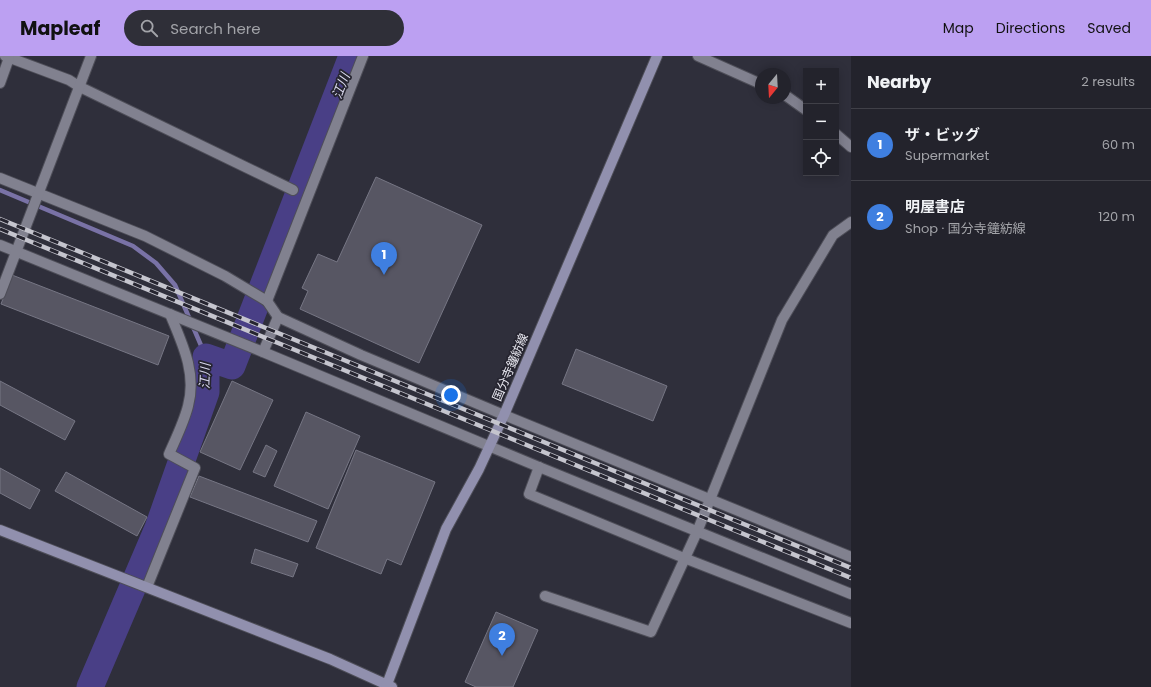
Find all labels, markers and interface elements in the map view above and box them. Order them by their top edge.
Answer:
search box [124,10,404,46]
text: Mapleaf [20,15,100,42]
icon: search [138,17,160,39]
text: Search here [170,18,261,39]
text: Map [943,18,974,38]
text: Directions [996,18,1065,38]
text: Saved [1087,18,1131,38]
north arrow [755,68,791,104]
map controls [803,68,839,176]
button: + [803,68,839,104]
water label: 江川 [327,69,355,102]
text: Nearby [867,70,931,94]
text: 2 results [1081,72,1135,91]
button: − [803,104,839,140]
text: ザ・ビッグ [905,124,980,145]
text: 1 [878,135,882,154]
text: 60 m [1102,135,1135,154]
button: locate [803,140,839,176]
text: Supermarket [905,146,989,165]
text: 明屋書店 [905,196,965,217]
text: 2 [876,207,884,226]
text: 120 m [1098,207,1135,226]
text: Shop · 国分寺鐘紡線 [905,219,1026,238]
pin: 1 [371,242,397,275]
street label: 国分寺鐘紡線 [488,331,532,403]
water label: 江川 [195,361,215,389]
your location [441,385,461,405]
pin: 2 [489,623,515,656]

